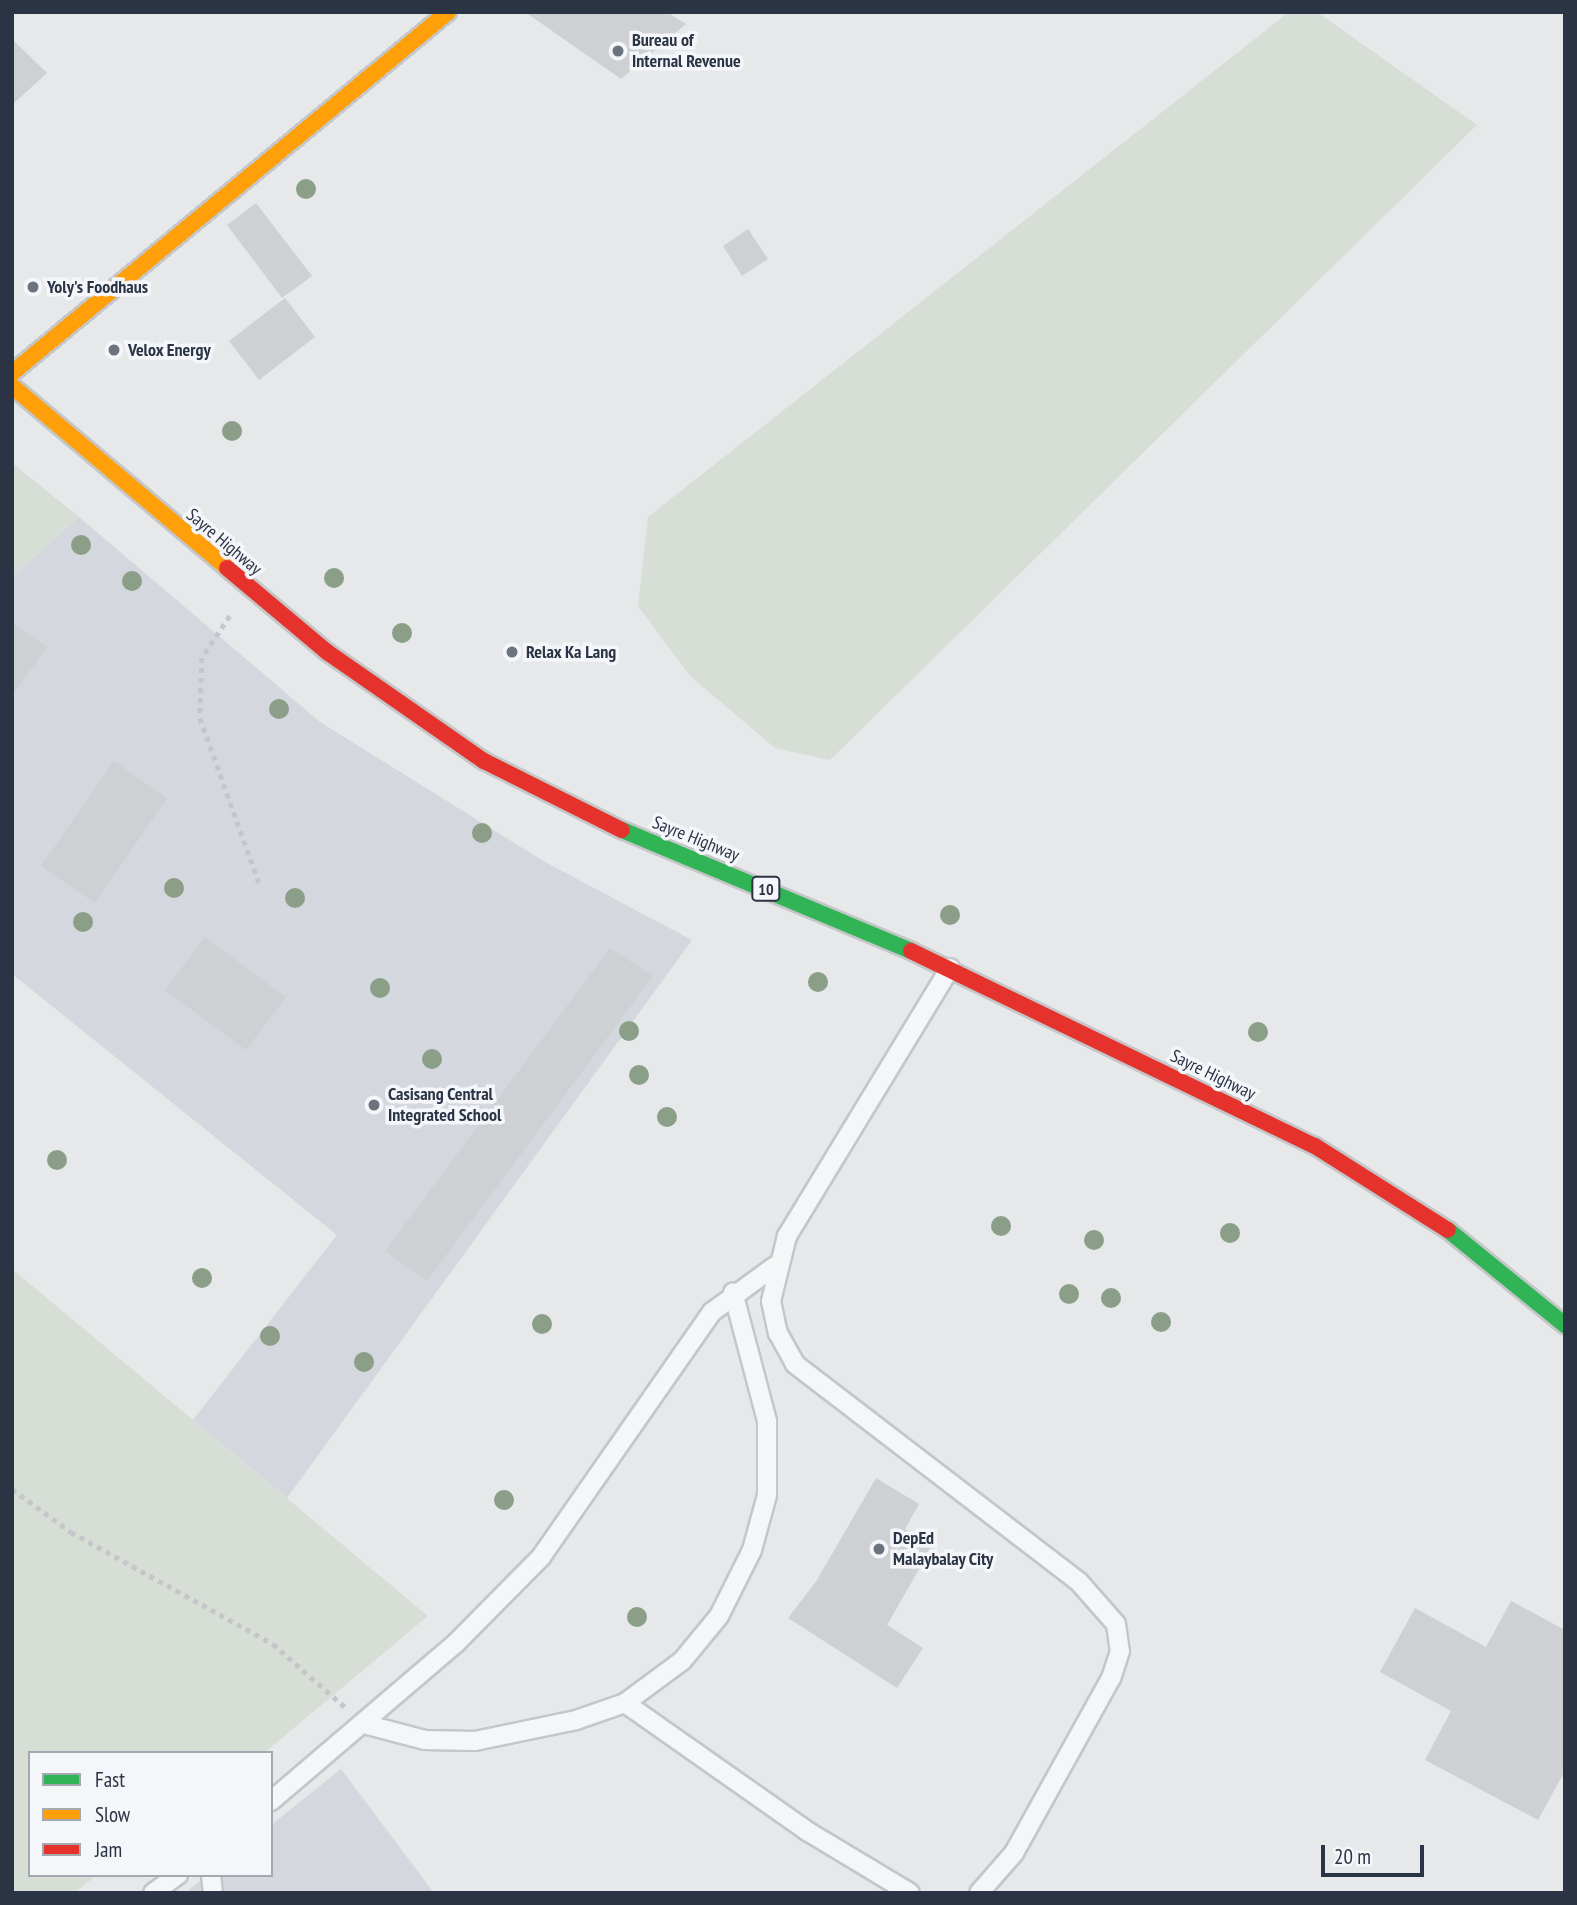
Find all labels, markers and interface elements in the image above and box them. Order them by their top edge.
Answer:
place label: Bureau of Internal Revenue [632,30,741,72]
marker: Bureau of Internal Revenue [610,43,626,59]
place label: Yoly's Foodhaus [47,276,148,298]
marker: Yoly's Foodhaus [25,279,41,295]
place label: Velox Energy [128,339,211,361]
marker: Velox Energy [106,342,122,358]
street label: Sayre Highway [182,504,266,580]
place label: Relax Ka Lang [526,641,617,663]
marker: Relax Ka Lang [504,644,520,660]
street label: Sayre Highway [649,812,743,866]
road number: 10 [750,876,782,902]
street label: Sayre Highway [1167,1045,1259,1105]
place label: Casisang Central Integrated School [388,1084,501,1126]
marker: Casisang Central Integrated School [366,1097,382,1113]
place label: DepEd Malaybalay City [893,1528,994,1570]
marker: DepEd Malaybalay City [871,1541,887,1557]
legend [28,1751,273,1877]
text: Fast [95,1766,125,1793]
text: Slow [95,1801,130,1828]
scale bar [1325,1832,1428,1876]
text: Jam [95,1836,122,1863]
text: 20 m [1334,1843,1371,1870]

